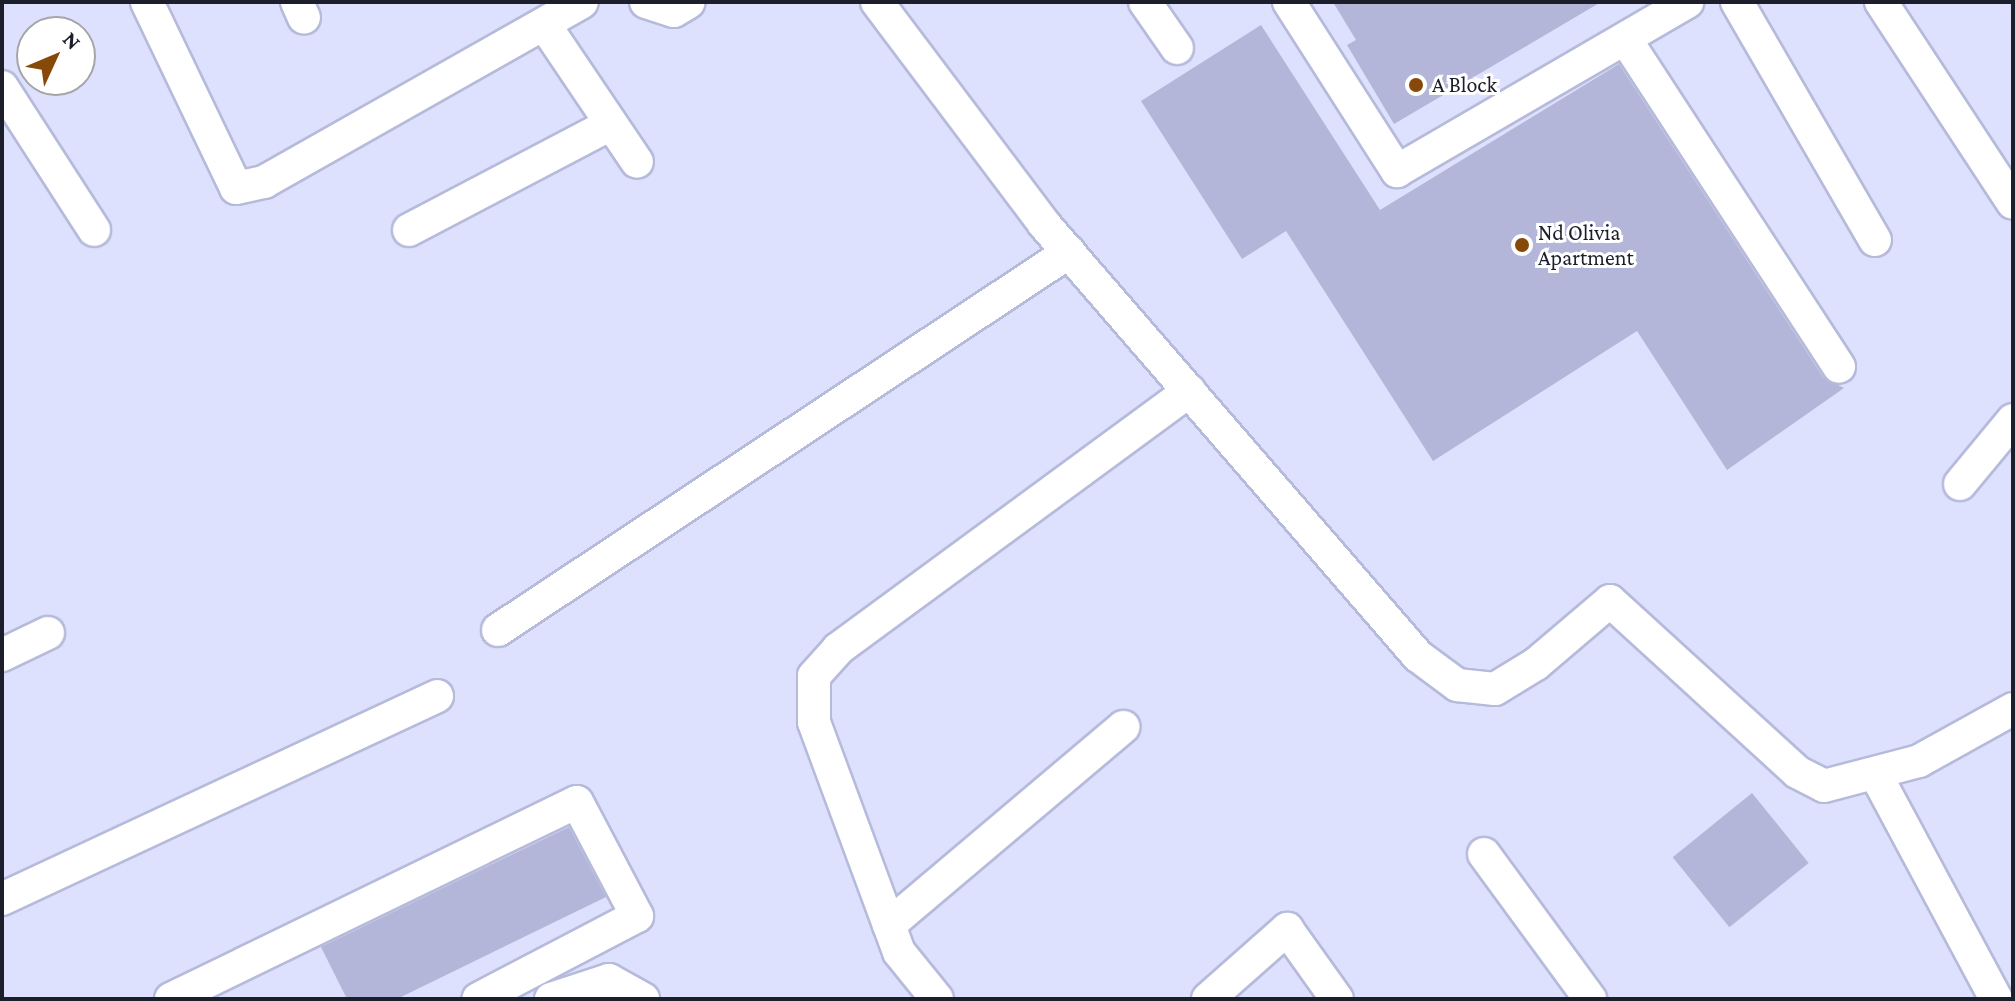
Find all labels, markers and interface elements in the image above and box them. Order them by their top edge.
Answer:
north arrow [16,16,96,96]
text: N [58,26,86,54]
place label: A Block [1432,72,1497,98]
marker: A Block [1407,76,1425,94]
place label: Nd Olivia Apartment [1538,219,1634,270]
marker: Nd Olivia Apartment [1513,236,1531,254]

